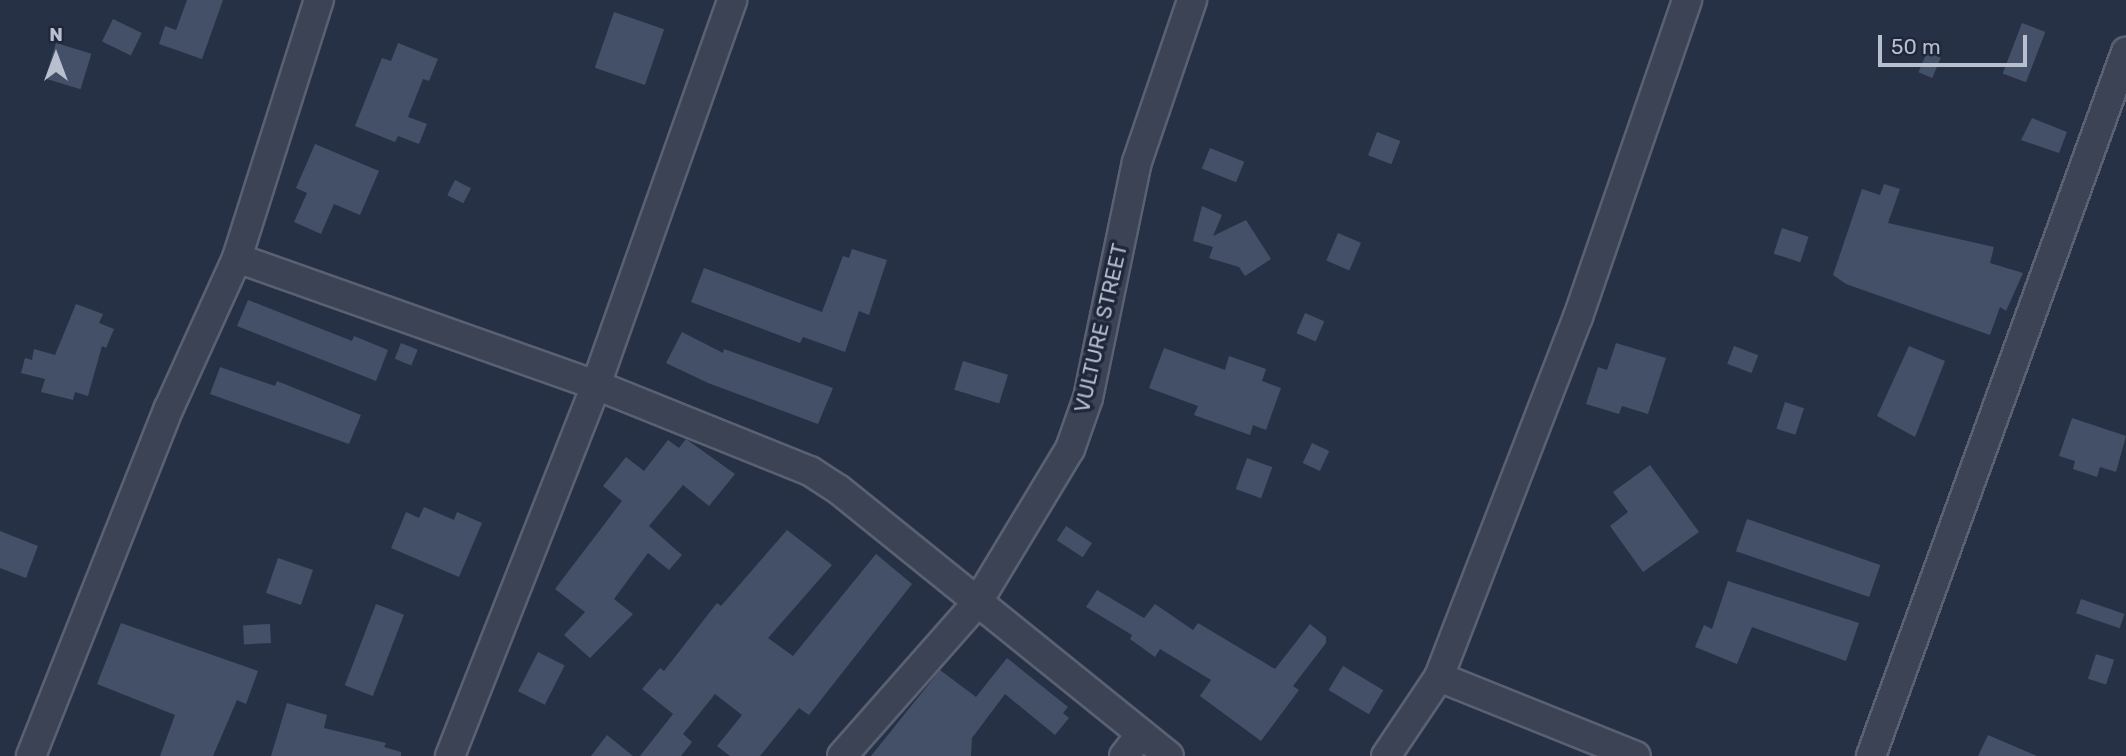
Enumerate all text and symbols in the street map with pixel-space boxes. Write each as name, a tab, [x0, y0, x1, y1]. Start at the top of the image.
north arrow	[21, 21, 91, 91]
scale bar	[1881, 21, 2030, 65]
text: N	[49, 23, 63, 46]
text: 50 m	[1891, 34, 1941, 59]
street label: VULTURE STREET	[1069, 241, 1133, 415]

